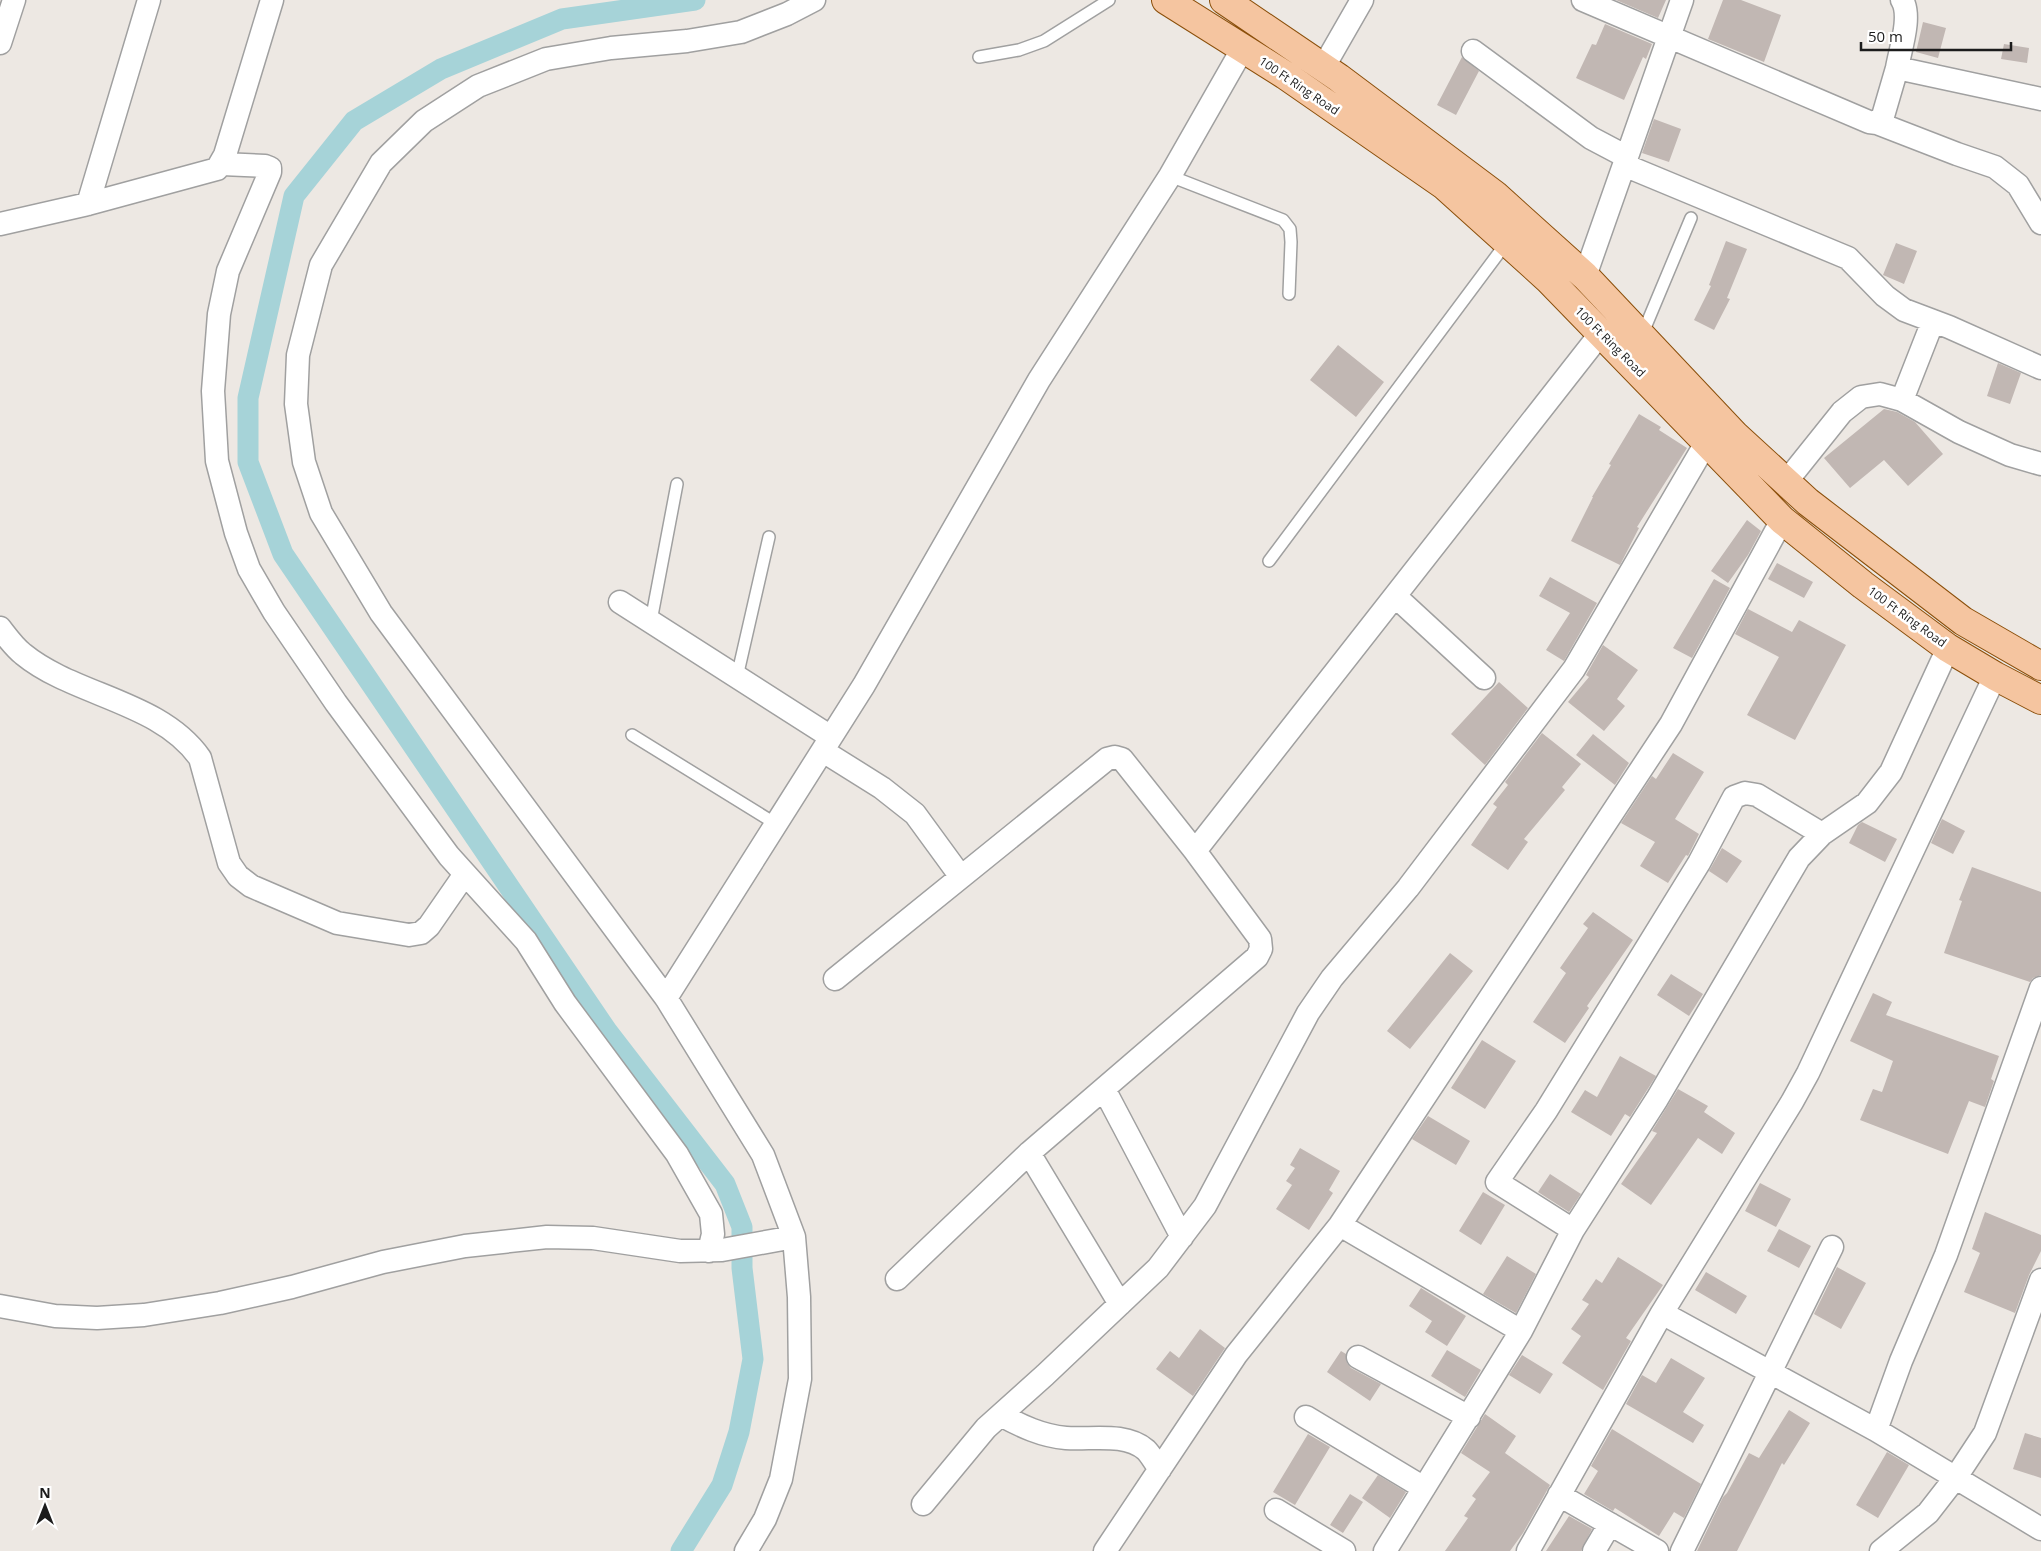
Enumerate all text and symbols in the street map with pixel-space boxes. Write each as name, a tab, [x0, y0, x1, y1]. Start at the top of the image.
scale bar	[1861, 20, 2011, 52]
text: 50 m	[1868, 26, 1903, 46]
street label: 100 Ft Ring Road	[1256, 52, 1343, 119]
street label: 100 Ft Ring Road	[1571, 303, 1649, 381]
street label: 100 Ft Ring Road	[1865, 582, 1950, 651]
north arrow	[20, 1481, 70, 1531]
text: N	[39, 1483, 51, 1502]

